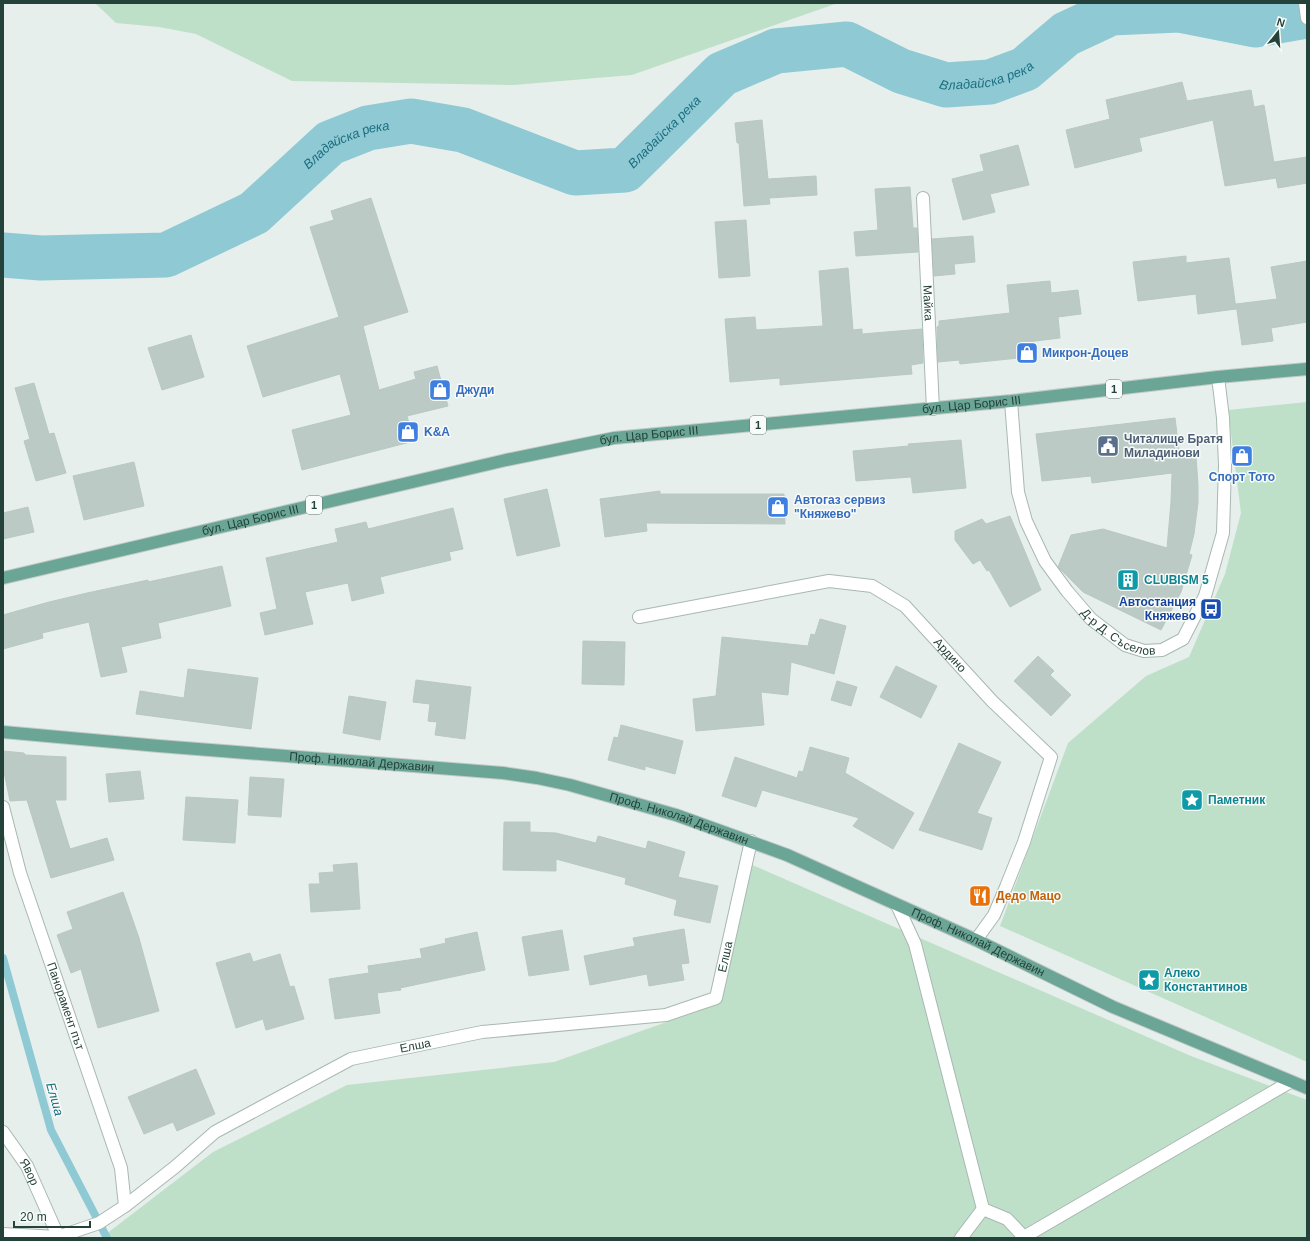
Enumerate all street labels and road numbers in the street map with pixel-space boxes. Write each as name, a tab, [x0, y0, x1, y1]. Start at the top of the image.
street label: Майка	[920, 285, 936, 321]
road number: 1	[1106, 380, 1122, 398]
street label: бул. Цар Борис III	[922, 393, 1022, 416]
road number: 1	[750, 416, 766, 434]
street label: бул. Цар Борис III	[598, 423, 699, 448]
road number: 1	[306, 496, 322, 514]
street label: бул. Цар Борис III	[200, 502, 300, 538]
street label: Д-р Д. Съселов	[1078, 606, 1156, 658]
street label: Ардино	[931, 635, 969, 675]
street label: Проф. Николай Державин	[289, 749, 435, 775]
street label: Проф. Николай Державин	[608, 790, 751, 848]
street label: Проф. Николай Державин	[909, 905, 1047, 979]
street label: Елша	[715, 940, 736, 974]
street label: Панорамент път	[44, 960, 87, 1052]
street label: Елша	[398, 1036, 432, 1056]
street label: Явор	[17, 1156, 42, 1188]

